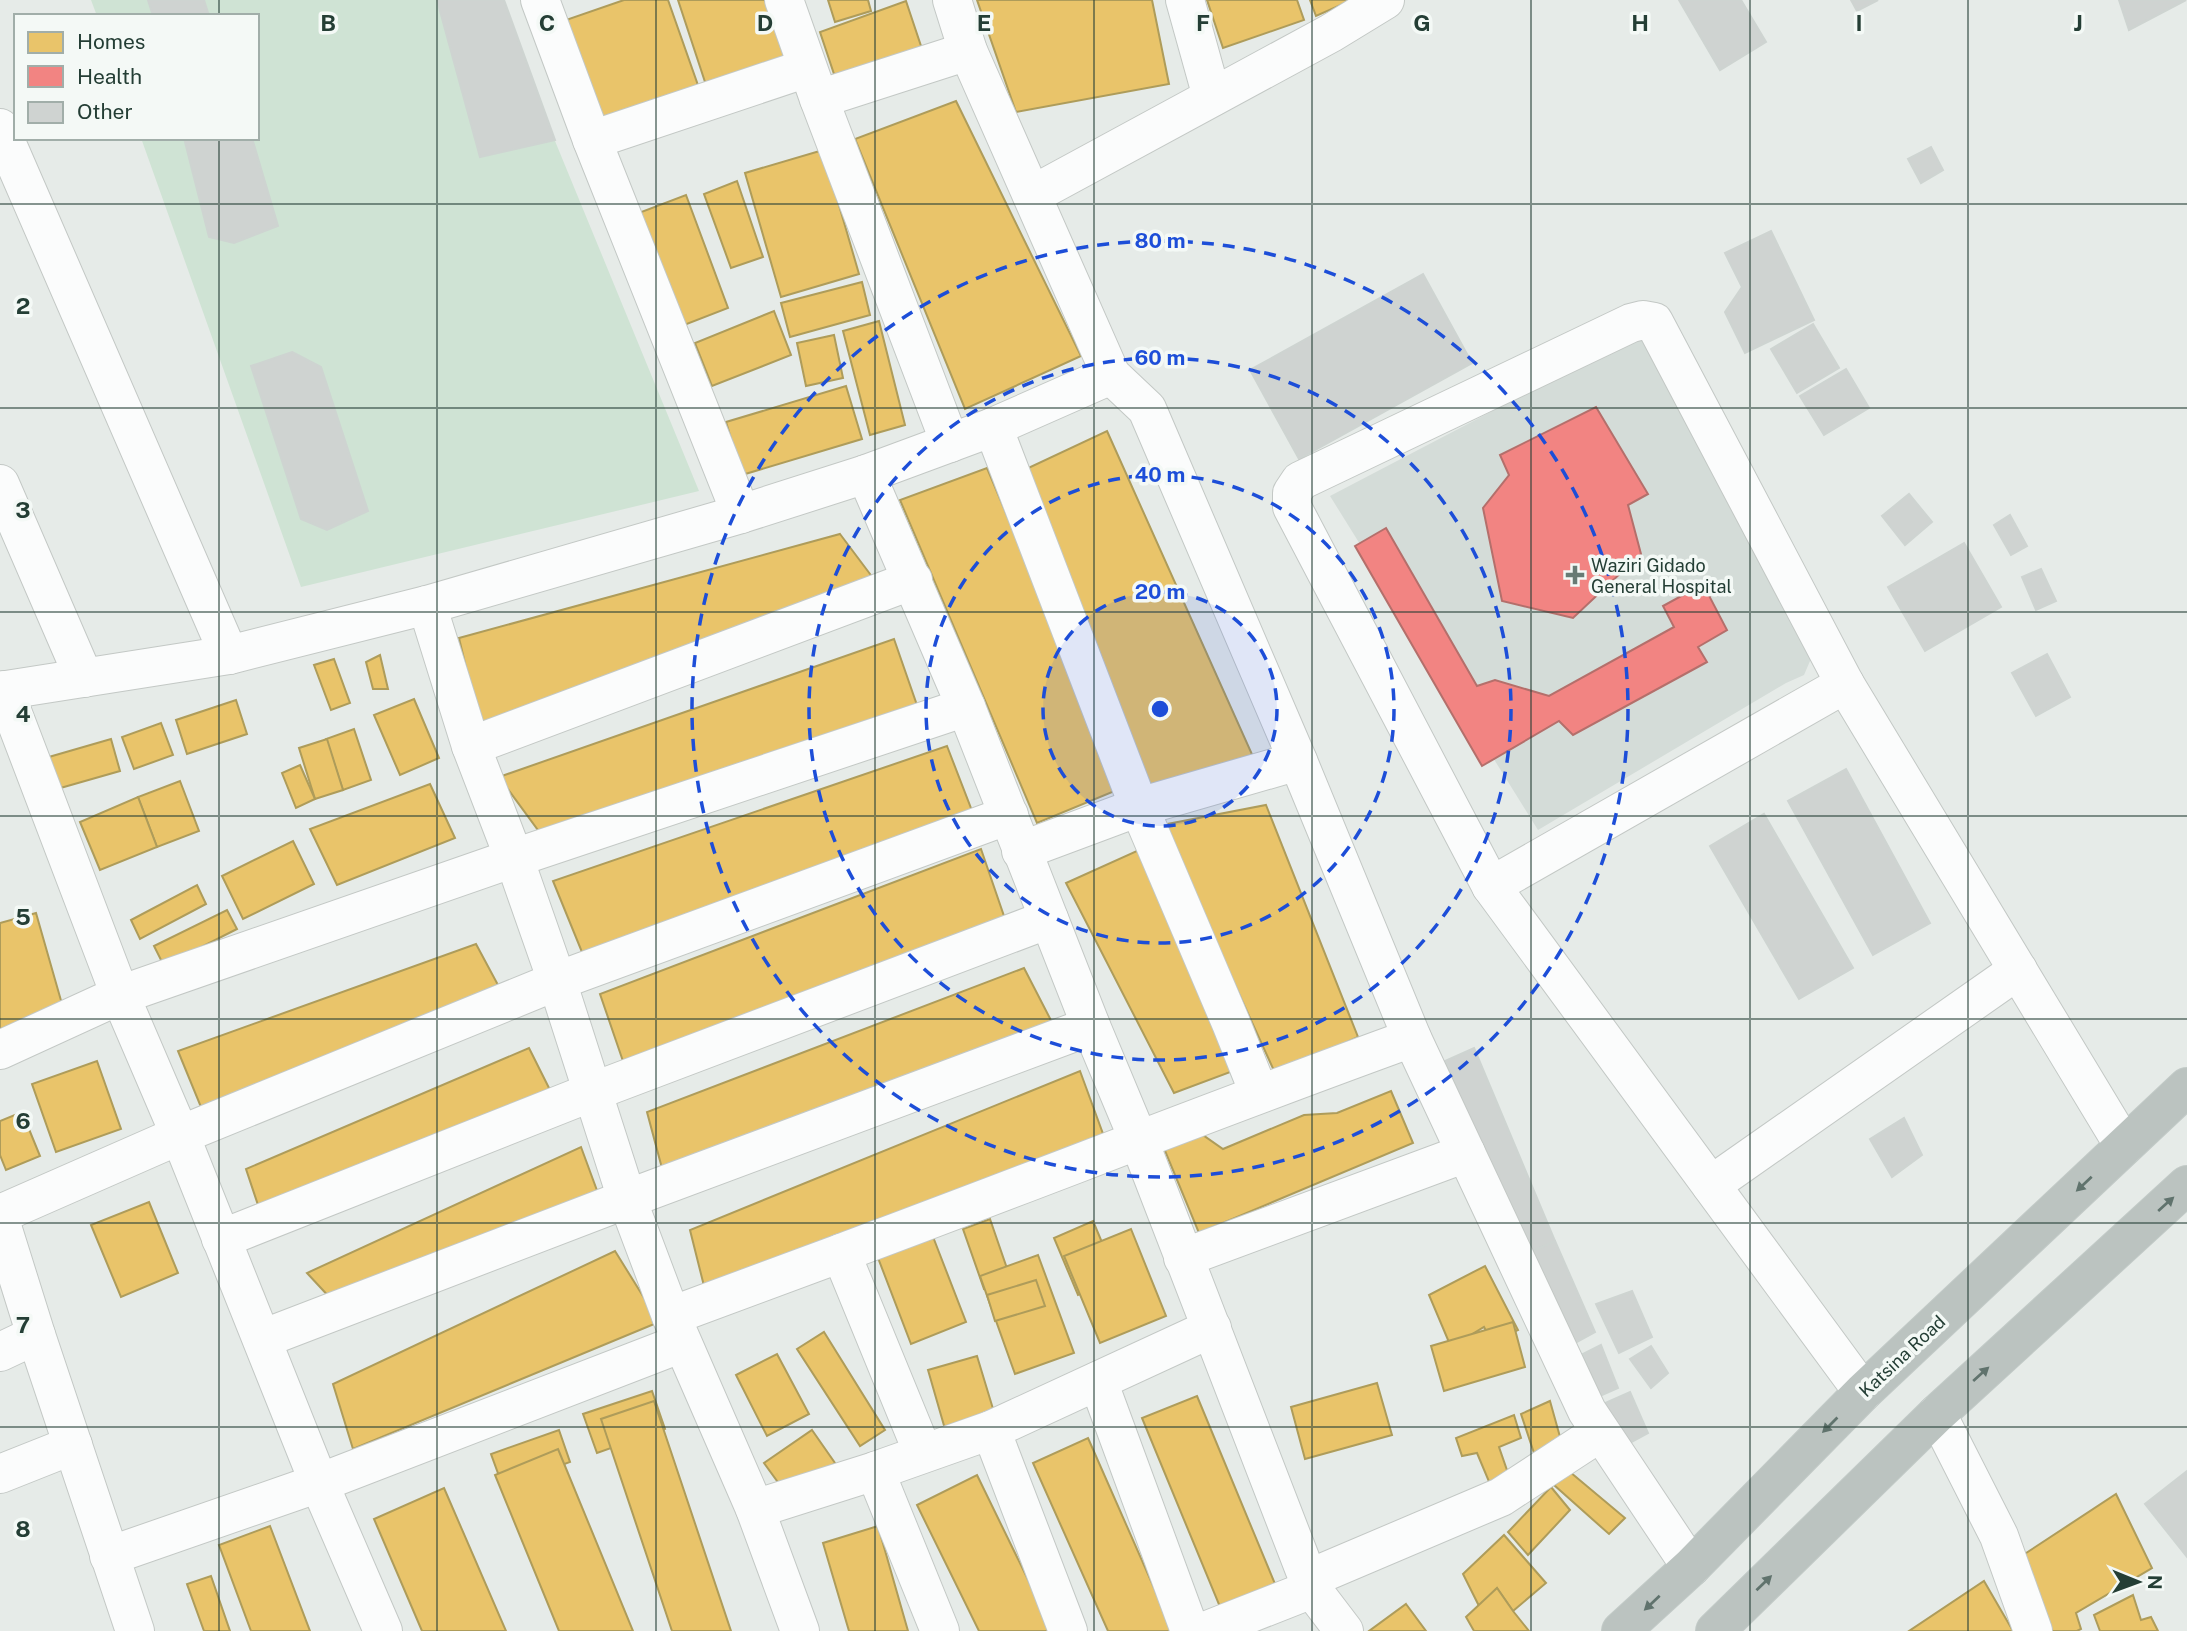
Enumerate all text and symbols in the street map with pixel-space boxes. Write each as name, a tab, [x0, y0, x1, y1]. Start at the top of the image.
text: B	[320, 9, 336, 36]
text: C	[539, 9, 555, 36]
text: D	[757, 9, 773, 36]
text: E	[977, 9, 991, 36]
text: F	[1196, 9, 1210, 36]
text: G	[1413, 9, 1431, 36]
text: H	[1631, 9, 1649, 36]
text: I	[1855, 9, 1863, 36]
text: J	[2073, 9, 2083, 36]
legend	[14, 14, 259, 140]
text: Homes	[77, 29, 145, 54]
text: Health	[77, 64, 142, 89]
text: Other	[77, 99, 133, 124]
text: 80 m	[1134, 228, 1186, 253]
text: 2	[16, 292, 30, 319]
text: 60 m	[1135, 345, 1185, 370]
text: 40 m	[1135, 462, 1185, 487]
text: 3	[15, 496, 31, 523]
place label: Waziri Gidado General Hospital	[1591, 555, 1732, 597]
marker: Waziri Gidado General Hospital	[1565, 565, 1585, 585]
text: 20 m	[1135, 579, 1185, 604]
centre of rings	[1148, 697, 1172, 721]
text: 4	[15, 700, 31, 727]
text: 5	[15, 903, 31, 930]
text: 6	[15, 1107, 31, 1134]
one-way arrow	[2076, 1176, 2093, 1192]
one-way arrow	[2158, 1197, 2175, 1212]
text: 7	[16, 1311, 30, 1338]
street label: Katsina Road	[1855, 1311, 1949, 1401]
one-way arrow	[1972, 1367, 1989, 1382]
one-way arrow	[1822, 1417, 1839, 1434]
text: 8	[15, 1515, 31, 1542]
north arrow	[2103, 1547, 2173, 1617]
text: N	[2144, 1575, 2166, 1590]
one-way arrow	[1755, 1576, 1772, 1592]
one-way arrow	[1643, 1595, 1661, 1611]

